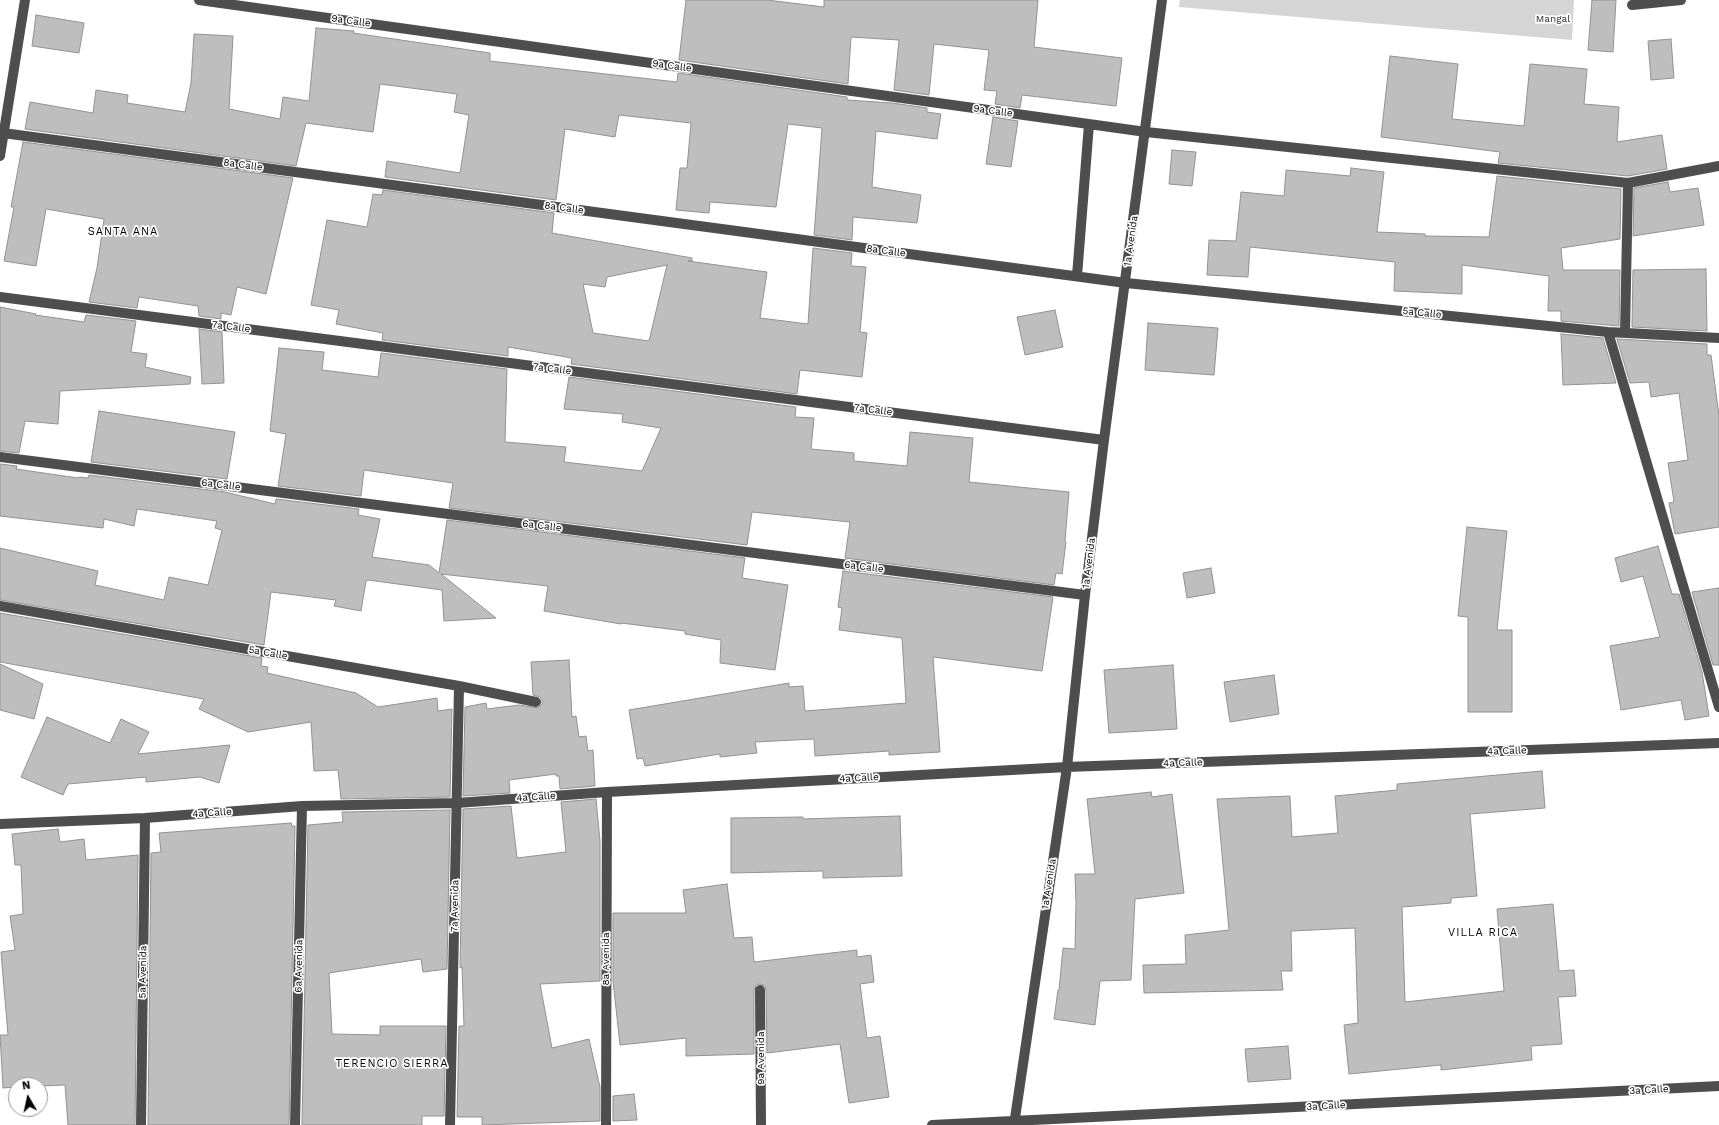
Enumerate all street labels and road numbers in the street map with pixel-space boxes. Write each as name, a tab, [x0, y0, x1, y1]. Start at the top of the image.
street label: 9a Calle	[331, 12, 371, 30]
street label: 9a Calle	[652, 57, 692, 75]
street label: 9a Calle	[973, 102, 1013, 120]
street label: 8a Calle	[223, 156, 263, 174]
street label: 8a Calle	[544, 199, 584, 217]
street label: 1a Avenida	[1122, 215, 1140, 267]
street label: 8a Calle	[866, 242, 906, 260]
street label: 5a Calle	[1402, 305, 1442, 321]
street label: 7a Calle	[211, 319, 251, 335]
street label: 7a Calle	[532, 361, 572, 377]
street label: 7a Calle	[853, 402, 893, 418]
street label: 6a Calle	[201, 477, 241, 493]
street label: 6a Calle	[522, 518, 562, 534]
street label: 1a Avenida	[1080, 537, 1098, 589]
street label: 6a Calle	[844, 559, 884, 575]
street label: 5a Calle	[248, 644, 288, 662]
street label: 4a Calle	[1487, 744, 1527, 758]
street label: 4a Calle	[1163, 756, 1203, 770]
street label: 4a Calle	[839, 771, 879, 785]
street label: 4a Calle	[516, 790, 556, 804]
street label: 4a Calle	[192, 806, 232, 820]
street label: 1a Avenida	[1039, 858, 1059, 910]
street label: 7a Avenida	[449, 880, 461, 932]
street label: 8a Avenida	[600, 932, 612, 986]
street label: 6a Avenida	[293, 939, 305, 993]
street label: 5a Avenida	[137, 945, 149, 999]
street label: 9a Avenida	[755, 1031, 767, 1085]
street label: 3a Calle	[1629, 1083, 1669, 1097]
street label: 3a Calle	[1306, 1099, 1346, 1113]

